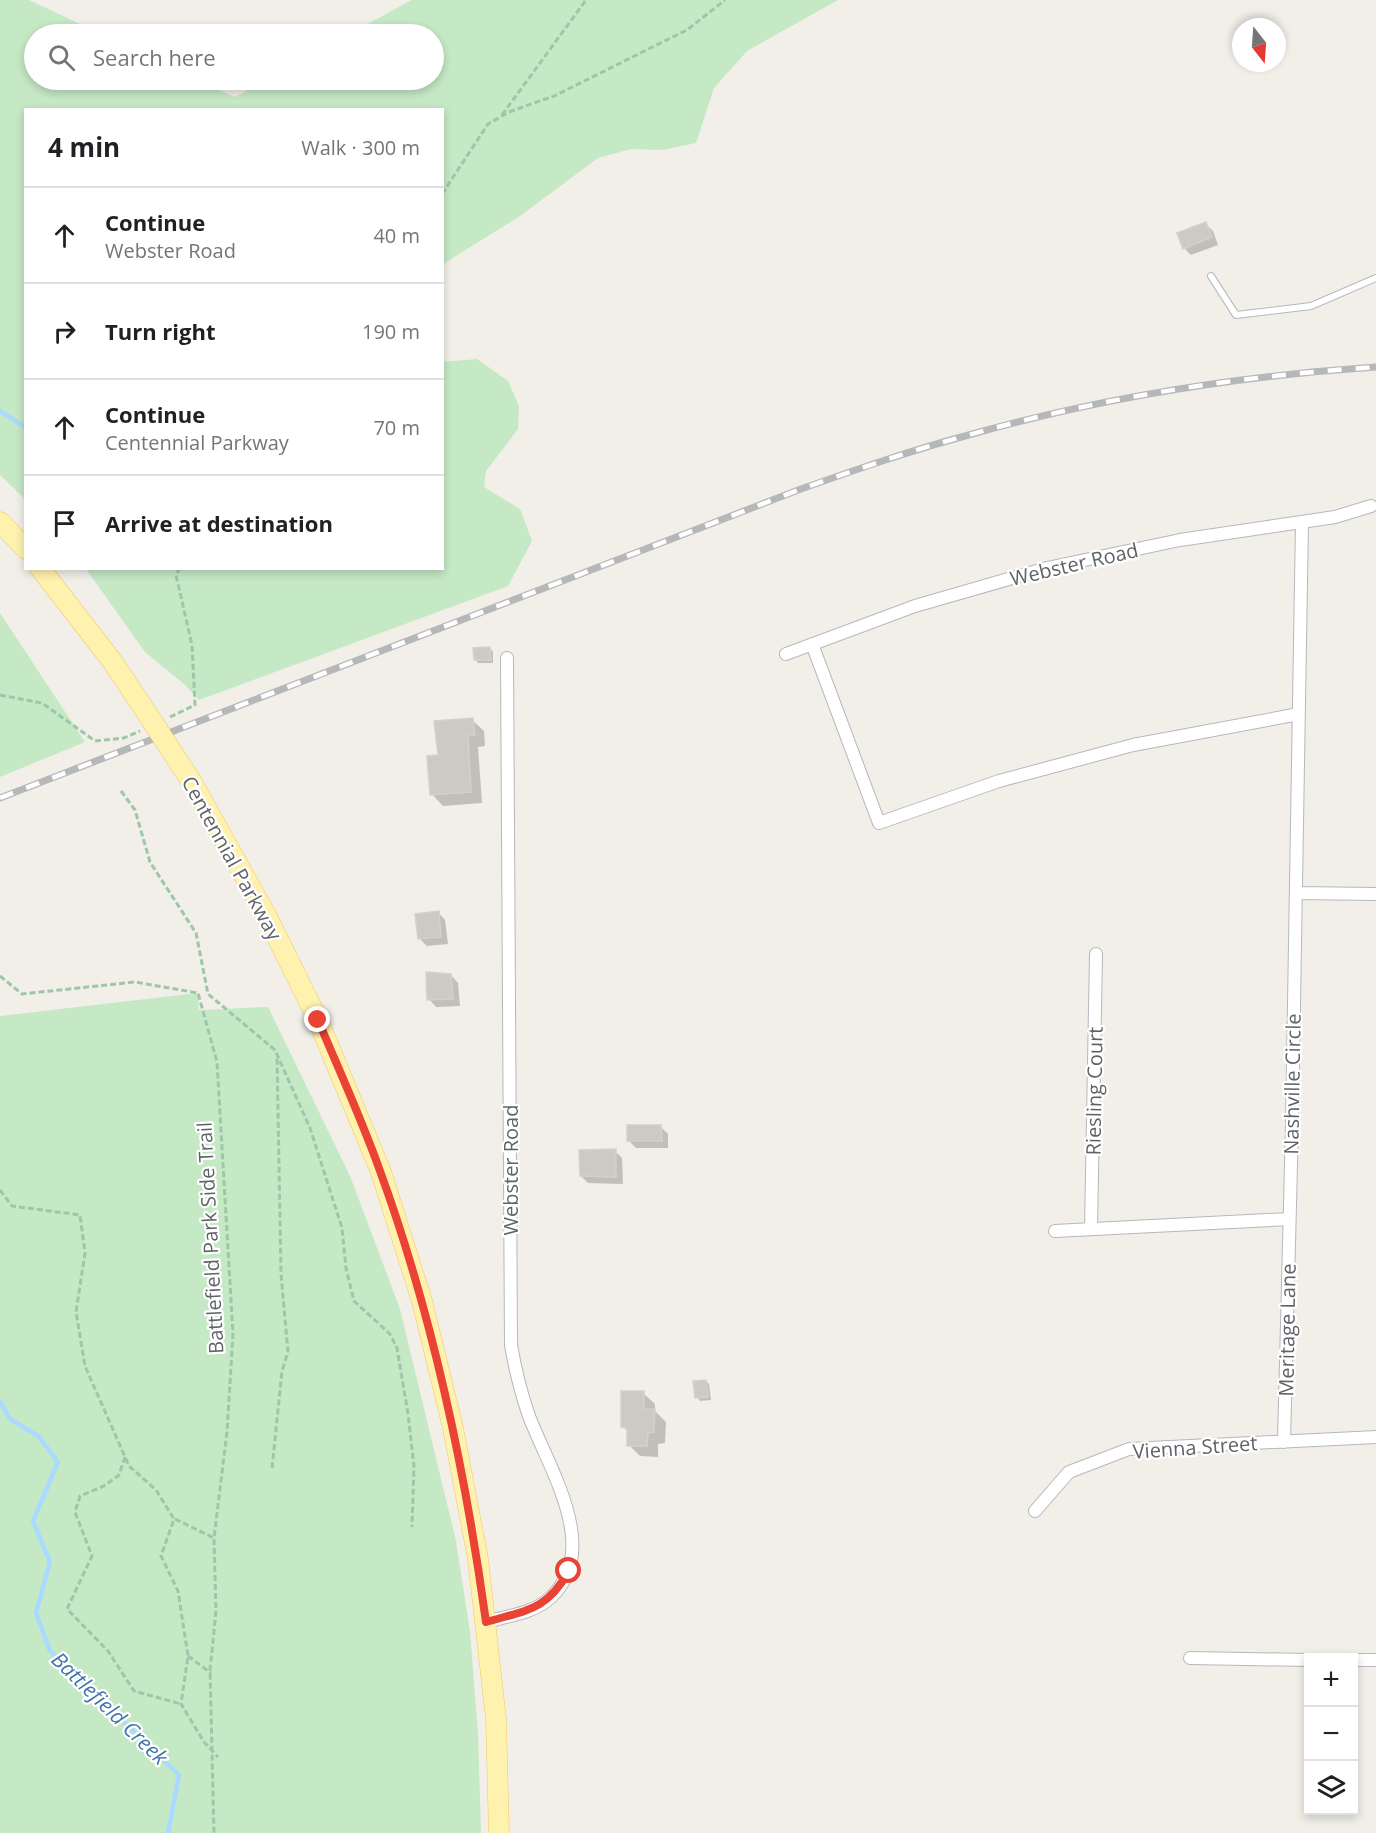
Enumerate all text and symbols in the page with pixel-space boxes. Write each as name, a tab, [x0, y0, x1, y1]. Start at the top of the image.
north arrow	[1232, 18, 1286, 72]
search box	[24, 24, 444, 90]
icon: search	[45, 41, 78, 74]
text: Search here	[93, 42, 216, 72]
text: 4 min	[48, 129, 120, 165]
text: Walk · 300 m	[301, 134, 420, 161]
text: Continue	[105, 207, 205, 237]
icon: ahead	[48, 219, 81, 252]
text: 40 m	[373, 222, 420, 249]
text: Webster Road	[105, 237, 236, 264]
icon: right	[48, 315, 81, 348]
text: Turn right	[105, 316, 216, 346]
text: 190 m	[362, 318, 420, 345]
text: Continue	[105, 399, 205, 429]
icon: ahead	[48, 411, 81, 444]
text: 70 m	[373, 414, 420, 441]
text: Centennial Parkway	[105, 429, 289, 456]
icon: arrive	[48, 507, 81, 540]
text: Arrive at destination	[105, 508, 333, 538]
street label: Webster Road	[1007, 536, 1141, 592]
street label: Centennial Parkway	[176, 771, 289, 946]
route end	[304, 1006, 330, 1032]
street label: Nashville Circle	[1277, 1013, 1307, 1155]
street label: Riesling Court	[1079, 1026, 1109, 1156]
street label: Webster Road	[497, 1105, 524, 1235]
street label: Battlefield Park Side Trail	[190, 1121, 230, 1355]
street label: Meritage Lane	[1272, 1263, 1302, 1397]
street label: Vienna Street	[1132, 1429, 1258, 1465]
route start	[555, 1557, 581, 1583]
water label: Battlefield Creek	[46, 1645, 175, 1771]
map controls	[1304, 1653, 1358, 1815]
button: +	[1304, 1653, 1358, 1707]
button: −	[1304, 1707, 1358, 1761]
button: layers	[1304, 1761, 1358, 1815]

